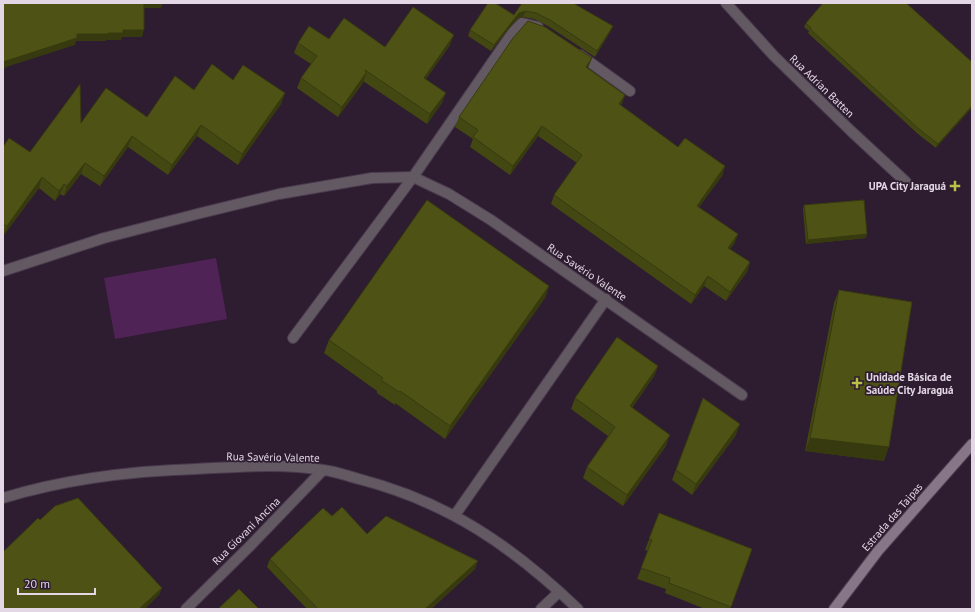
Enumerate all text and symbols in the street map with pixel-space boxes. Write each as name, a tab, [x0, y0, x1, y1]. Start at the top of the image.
street label: Rua Adrian Batten	[787, 52, 857, 120]
place label: UPA City Jaraguá	[869, 179, 946, 193]
marker: UPA City Jaraguá	[949, 180, 961, 192]
street label: Rua Savério Valente	[544, 240, 630, 304]
place label: Unidade Básica de Saúde City Jaraguá	[866, 370, 953, 397]
marker: Unidade Básica de Saúde City Jaraguá	[851, 377, 863, 389]
street label: Rua Savério Valente	[226, 449, 320, 465]
street label: Estrada das Taipas	[859, 480, 926, 554]
street label: Rua Giovani Ancina	[209, 494, 283, 568]
scale bar	[18, 570, 95, 596]
text: 20 m	[24, 576, 50, 591]

